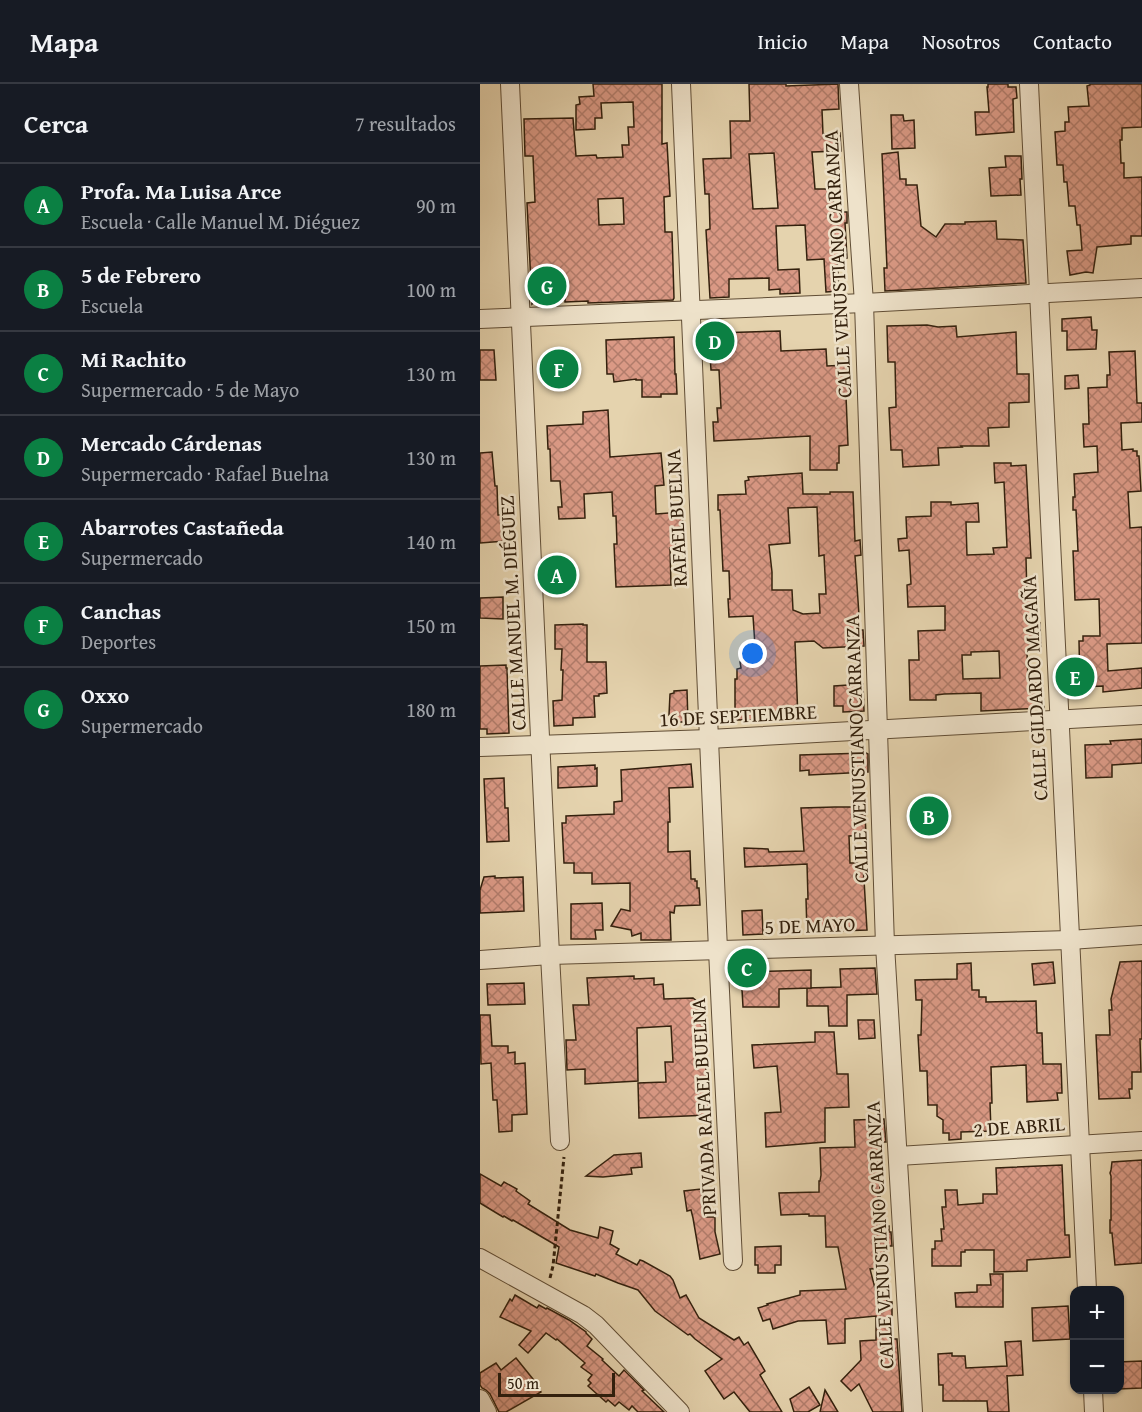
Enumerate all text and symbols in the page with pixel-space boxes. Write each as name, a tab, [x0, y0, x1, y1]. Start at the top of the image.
text: Mapa	[30, 21, 99, 62]
text: Inicio	[758, 26, 808, 57]
text: Mapa	[841, 26, 889, 57]
text: Nosotros	[922, 26, 1000, 57]
text: Contacto	[1033, 26, 1112, 57]
text: Cerca	[24, 104, 88, 143]
text: 7 resultados	[355, 109, 456, 138]
street label: CALLE VENUSTIANO CARRANZA	[816, 129, 858, 399]
text: Profa. Ma Luisa Arce	[81, 175, 282, 207]
text: A	[37, 191, 50, 220]
text: 90 m	[416, 191, 456, 220]
text: Escuela · Calle Manuel M. Diéguez	[81, 207, 360, 236]
text: 5 de Febrero	[81, 259, 201, 291]
pin: G	[528, 264, 566, 308]
text: B	[37, 275, 50, 304]
text: 100 m	[406, 275, 456, 304]
text: Escuela	[81, 291, 143, 320]
pin: D	[696, 318, 734, 364]
text: Mi Rachito	[81, 343, 186, 375]
pin: F	[540, 346, 578, 392]
text: C	[38, 359, 49, 388]
text: 130 m	[406, 359, 456, 388]
text: Supermercado · 5 de Mayo	[81, 375, 299, 404]
text: Mercado Cárdenas	[81, 427, 262, 459]
text: D	[37, 443, 50, 472]
text: 130 m	[406, 443, 456, 472]
street label: RAFAEL BUELNA	[658, 448, 694, 588]
text: Supermercado · Rafael Buelna	[81, 459, 329, 488]
street label: CALLE MANUEL M. DIÉGUEZ	[491, 495, 533, 731]
text: Abarrotes Castañeda	[81, 511, 284, 543]
text: E	[38, 527, 49, 556]
text: 140 m	[406, 527, 456, 556]
text: Supermercado	[81, 543, 203, 572]
pin: A	[538, 552, 577, 598]
street label: CALLE GILDARDO MAGAÑA	[1014, 575, 1054, 801]
text: Canchas	[81, 595, 161, 627]
text: F	[38, 611, 49, 640]
text: 150 m	[406, 611, 456, 640]
street label: CALLE VENUSTIANO CARRANZA	[837, 614, 875, 884]
text: Deportes	[81, 627, 156, 656]
your location	[738, 639, 767, 668]
pin: E	[1056, 654, 1094, 700]
text: Oxxo	[81, 679, 129, 711]
text: G	[37, 695, 50, 724]
text: 180 m	[406, 695, 456, 724]
street label: 16 DE SEPTIEMBRE	[658, 696, 818, 734]
text: Supermercado	[81, 711, 203, 740]
pin: B	[910, 794, 948, 838]
street label: 5 DE MAYO	[764, 909, 856, 941]
pin: C	[728, 946, 766, 990]
street label: PRIVADA RAFAEL BUELNA	[683, 998, 723, 1216]
street label: CALLE VENUSTIANO CARRANZA	[858, 1100, 900, 1370]
street label: 2 DE ABRIL	[972, 1108, 1066, 1144]
map controls	[1070, 1286, 1124, 1394]
button: +	[1070, 1286, 1124, 1340]
button: −	[1070, 1340, 1124, 1394]
scale bar	[498, 1370, 615, 1398]
text: 50 m	[507, 1371, 539, 1395]

